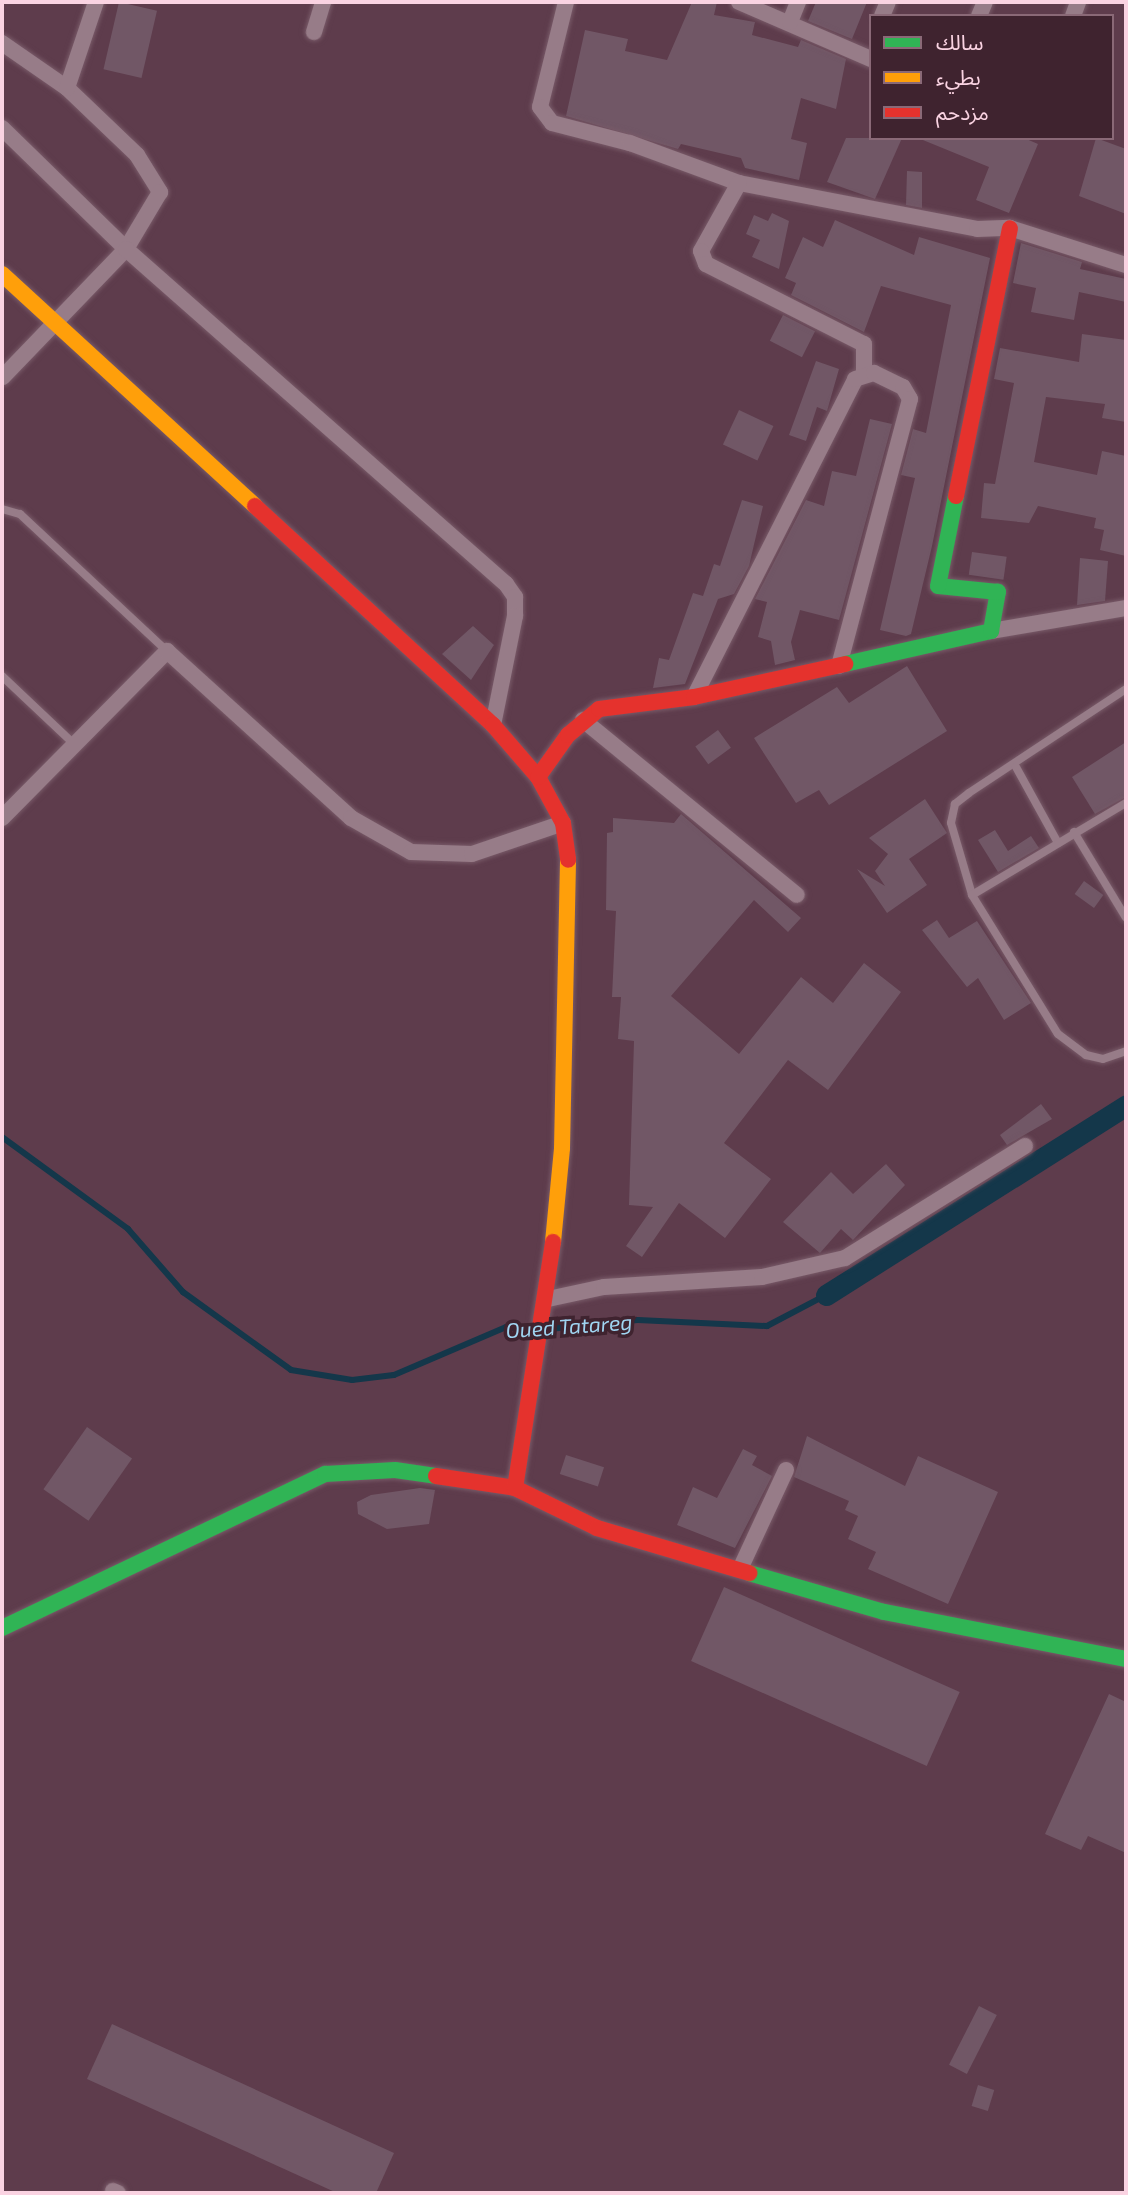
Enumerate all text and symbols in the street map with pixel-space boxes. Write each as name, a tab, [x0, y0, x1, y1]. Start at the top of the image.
legend	[869, 14, 1114, 140]
text: سالك	[936, 29, 983, 54]
text: بطيء	[936, 64, 981, 89]
text: مزدحم	[936, 99, 989, 124]
water label: Oued Tatareg	[505, 1309, 633, 1343]

